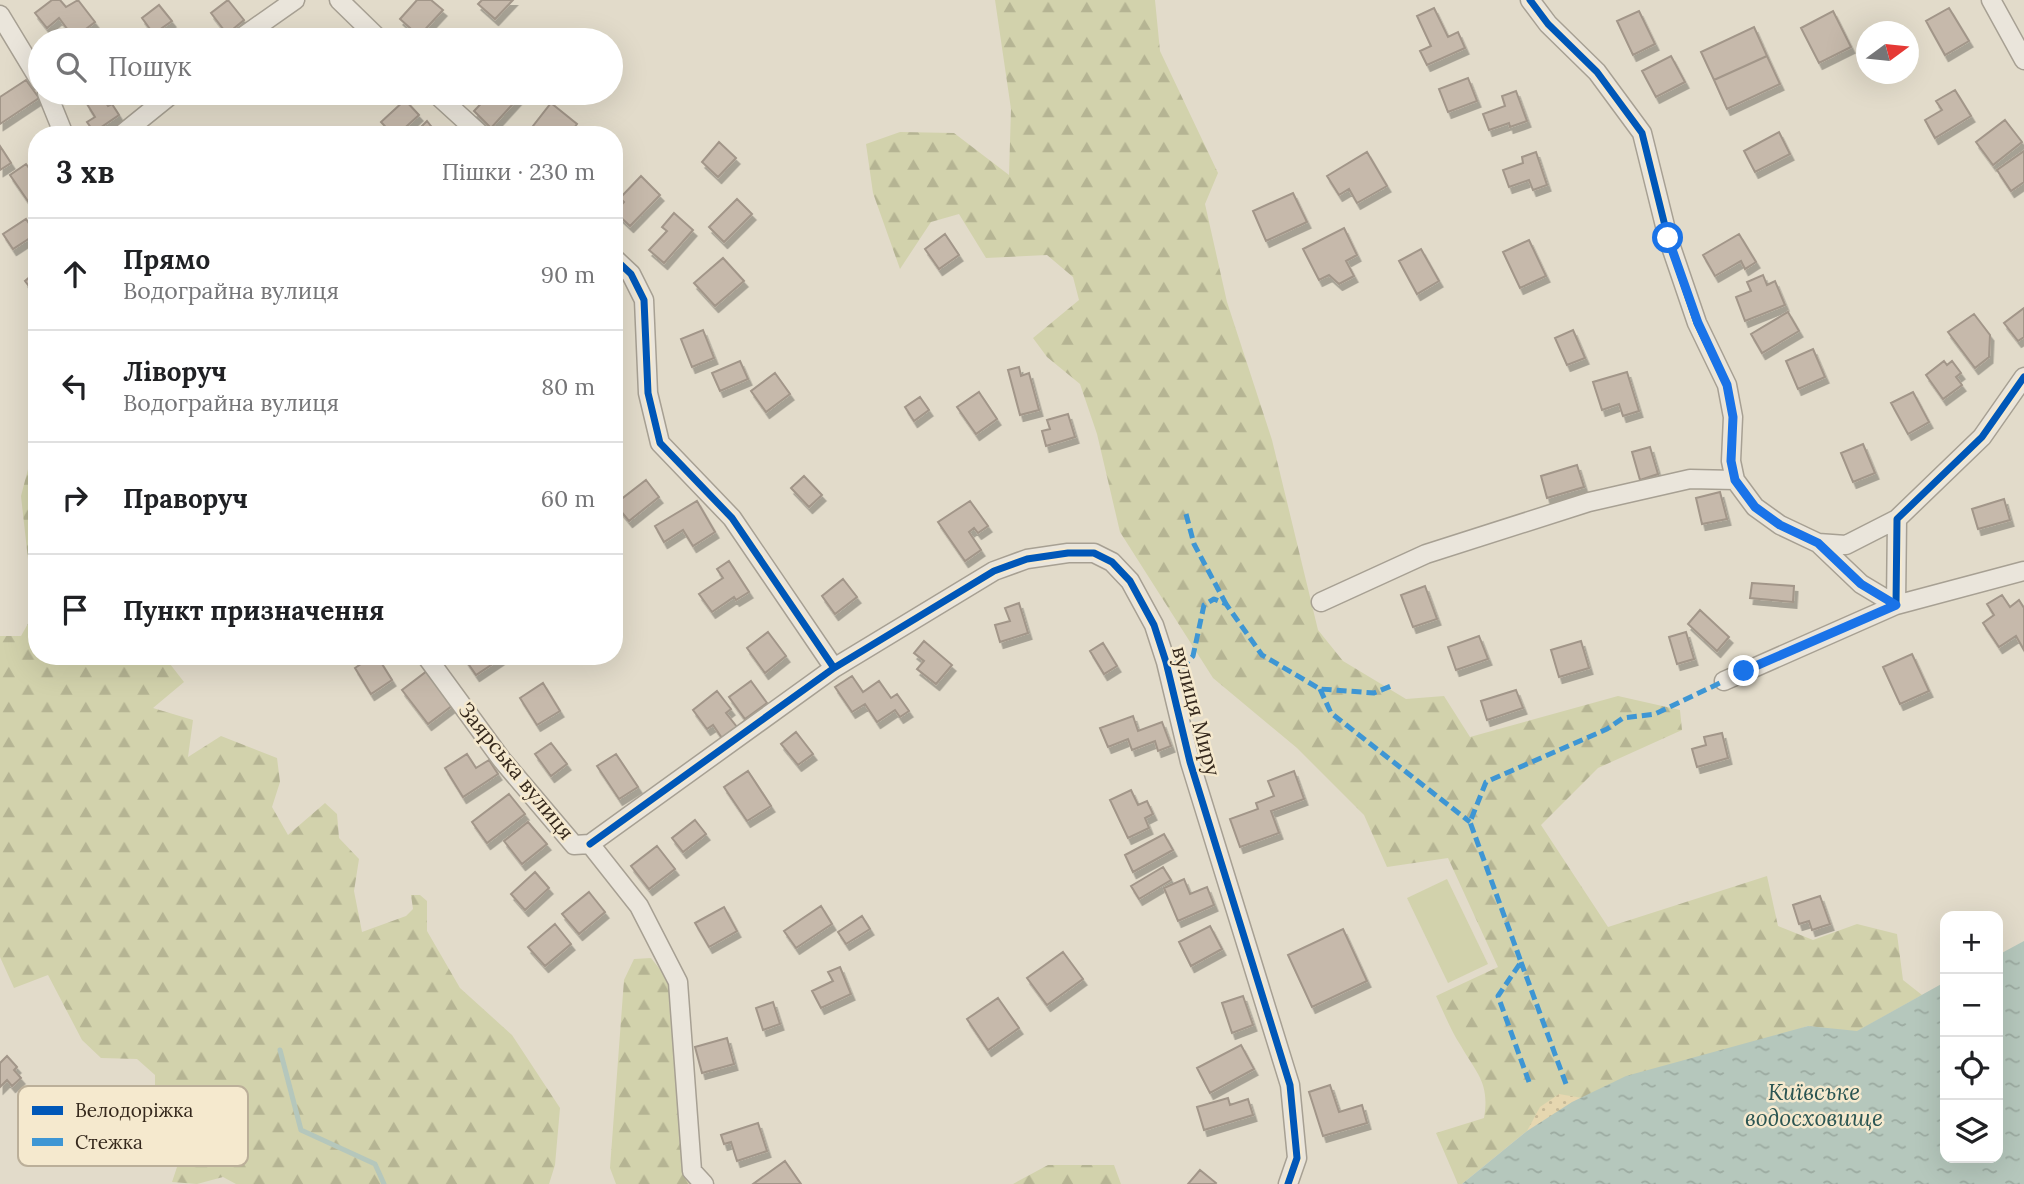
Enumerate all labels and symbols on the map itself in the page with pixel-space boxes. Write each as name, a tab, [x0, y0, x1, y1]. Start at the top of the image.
north arrow	[1856, 21, 1919, 84]
route start	[1652, 222, 1683, 253]
street label: вулиця Миру	[1166, 643, 1227, 779]
route end	[1728, 655, 1759, 686]
street label: Заярська вулиця	[453, 696, 580, 845]
water label: Київське водосховище	[1745, 1077, 1883, 1132]
legend	[18, 1086, 248, 1166]
text: Велодоріжка	[75, 1098, 193, 1122]
text: Стежка	[75, 1130, 143, 1154]

